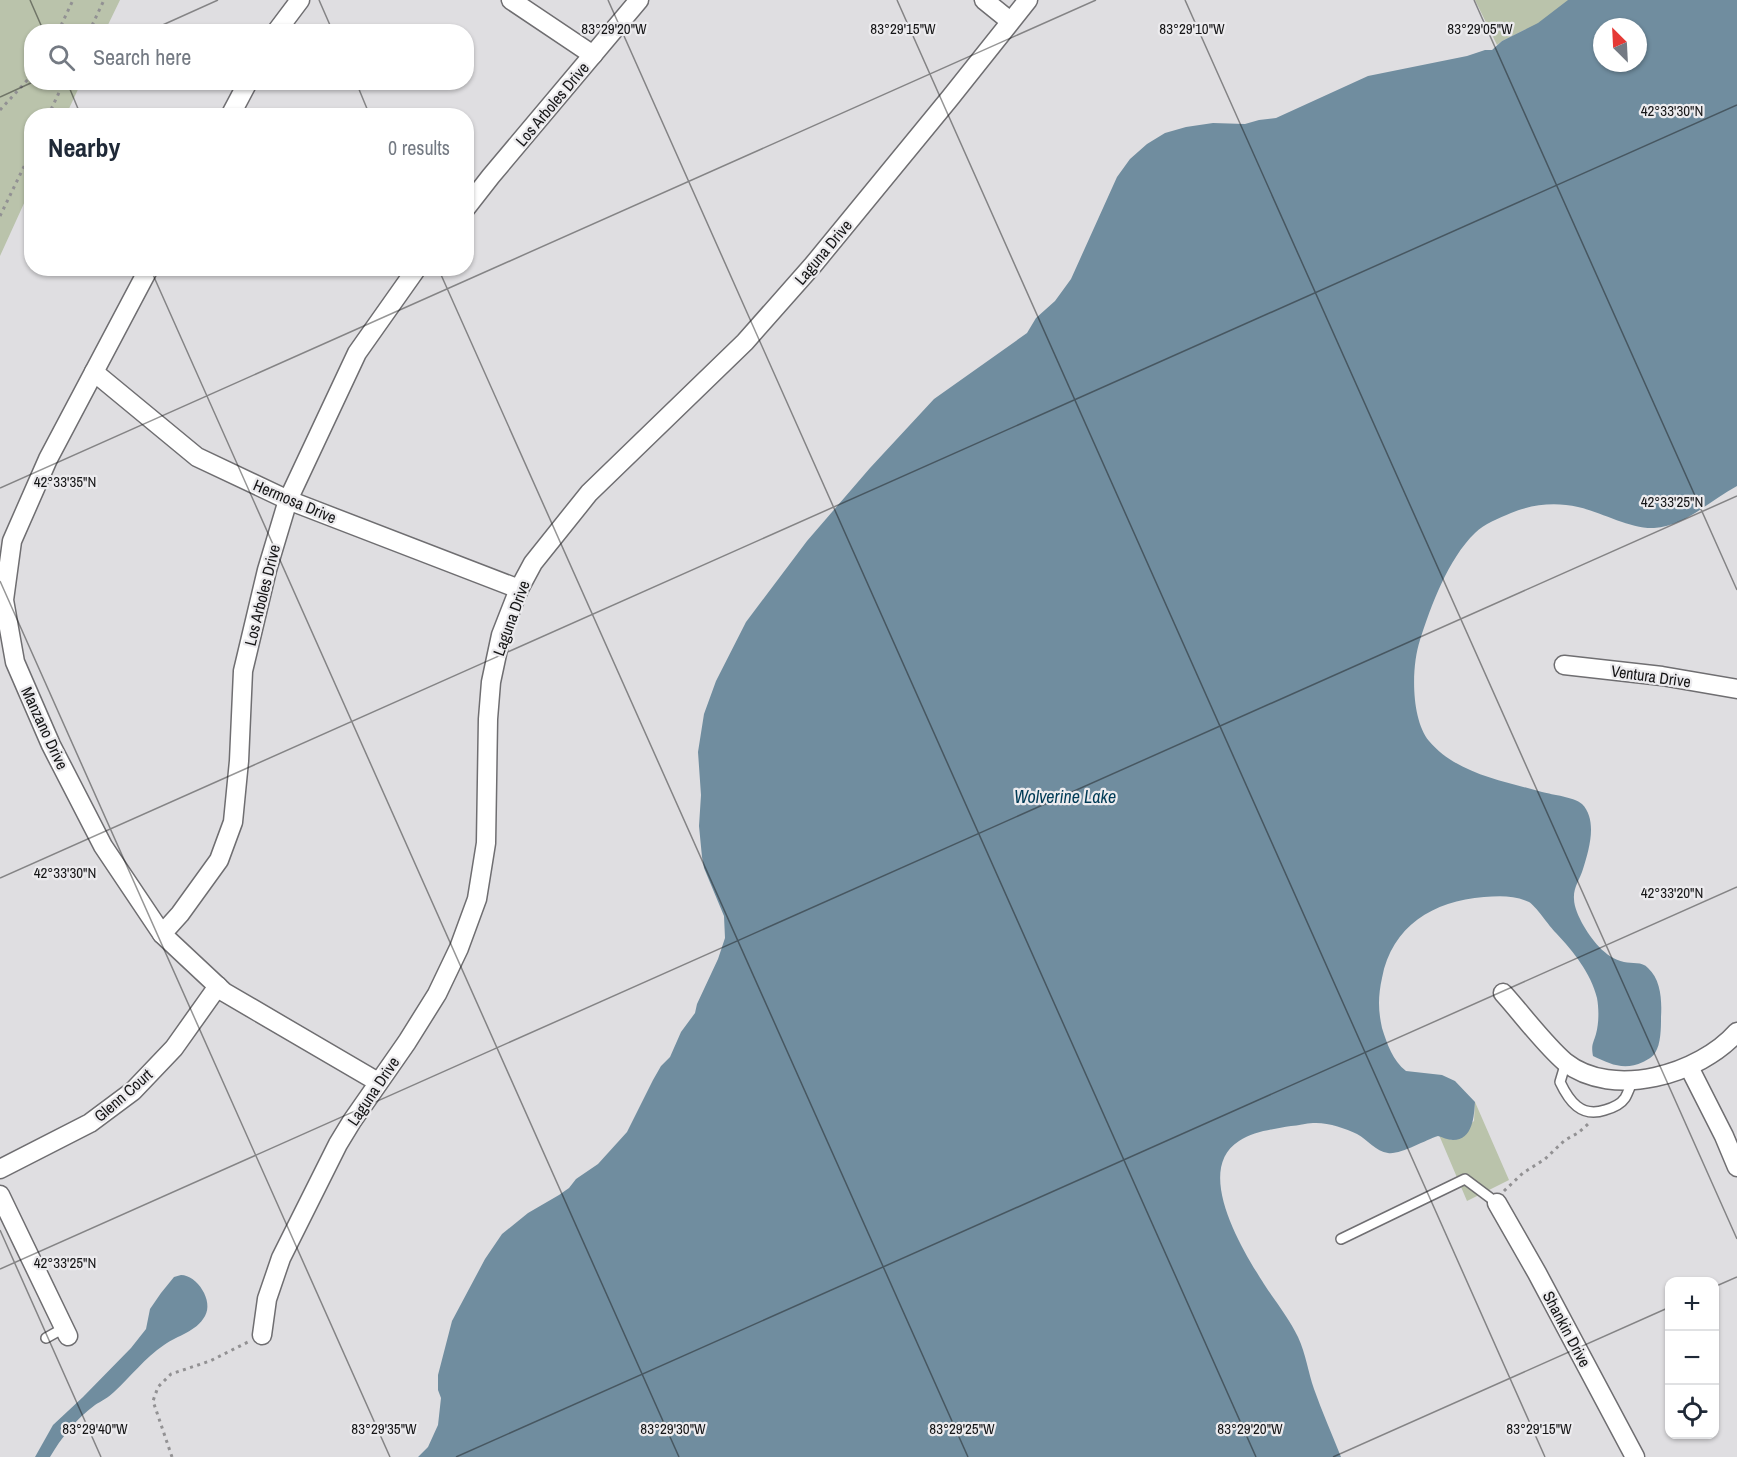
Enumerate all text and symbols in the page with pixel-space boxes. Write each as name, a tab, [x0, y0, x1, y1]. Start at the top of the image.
text: 83°29'20"W	[581, 18, 647, 39]
text: 83°29'15"W	[870, 18, 936, 39]
text: 83°29'10"W	[1159, 18, 1225, 39]
text: 83°29'05"W	[1447, 18, 1513, 39]
north arrow	[1593, 18, 1647, 72]
search box	[24, 24, 474, 90]
icon: search	[45, 41, 78, 74]
text: Search here	[93, 42, 191, 72]
street label: Los Arboles Drive	[510, 57, 594, 151]
text: 42°33'30"N	[1641, 100, 1703, 121]
text: Nearby	[48, 130, 120, 165]
text: 0 results	[388, 134, 450, 161]
street label: Laguna Drive	[789, 215, 857, 289]
text: 42°33'35"N	[34, 471, 96, 492]
street label: Hermosa Drive	[250, 474, 340, 528]
text: 42°33'25"N	[1641, 491, 1703, 512]
street label: Los Arboles Drive	[239, 542, 285, 648]
street label: Laguna Drive	[487, 577, 535, 659]
street label: Ventura Drive	[1610, 660, 1692, 692]
street label: Manzano Drive	[16, 683, 74, 773]
water label: Wolverine Lake	[1014, 784, 1116, 809]
text: 42°33'30"N	[34, 862, 96, 883]
text: 42°33'20"N	[1641, 882, 1703, 903]
street label: Laguna Drive	[342, 1052, 404, 1130]
street label: Glenn Court	[89, 1063, 157, 1127]
text: 42°33'25"N	[34, 1252, 96, 1273]
map controls	[1665, 1277, 1719, 1439]
button: +	[1665, 1277, 1719, 1331]
street label: Shankin Drive	[1538, 1287, 1596, 1371]
button: −	[1665, 1331, 1719, 1385]
button: locate	[1665, 1385, 1719, 1439]
text: 83°29'40"W	[62, 1418, 128, 1439]
text: 83°29'35"W	[351, 1418, 417, 1439]
text: 83°29'30"W	[640, 1418, 706, 1439]
text: 83°29'25"W	[929, 1418, 995, 1439]
text: 83°29'20"W	[1217, 1418, 1283, 1439]
text: 83°29'15"W	[1506, 1418, 1572, 1439]

